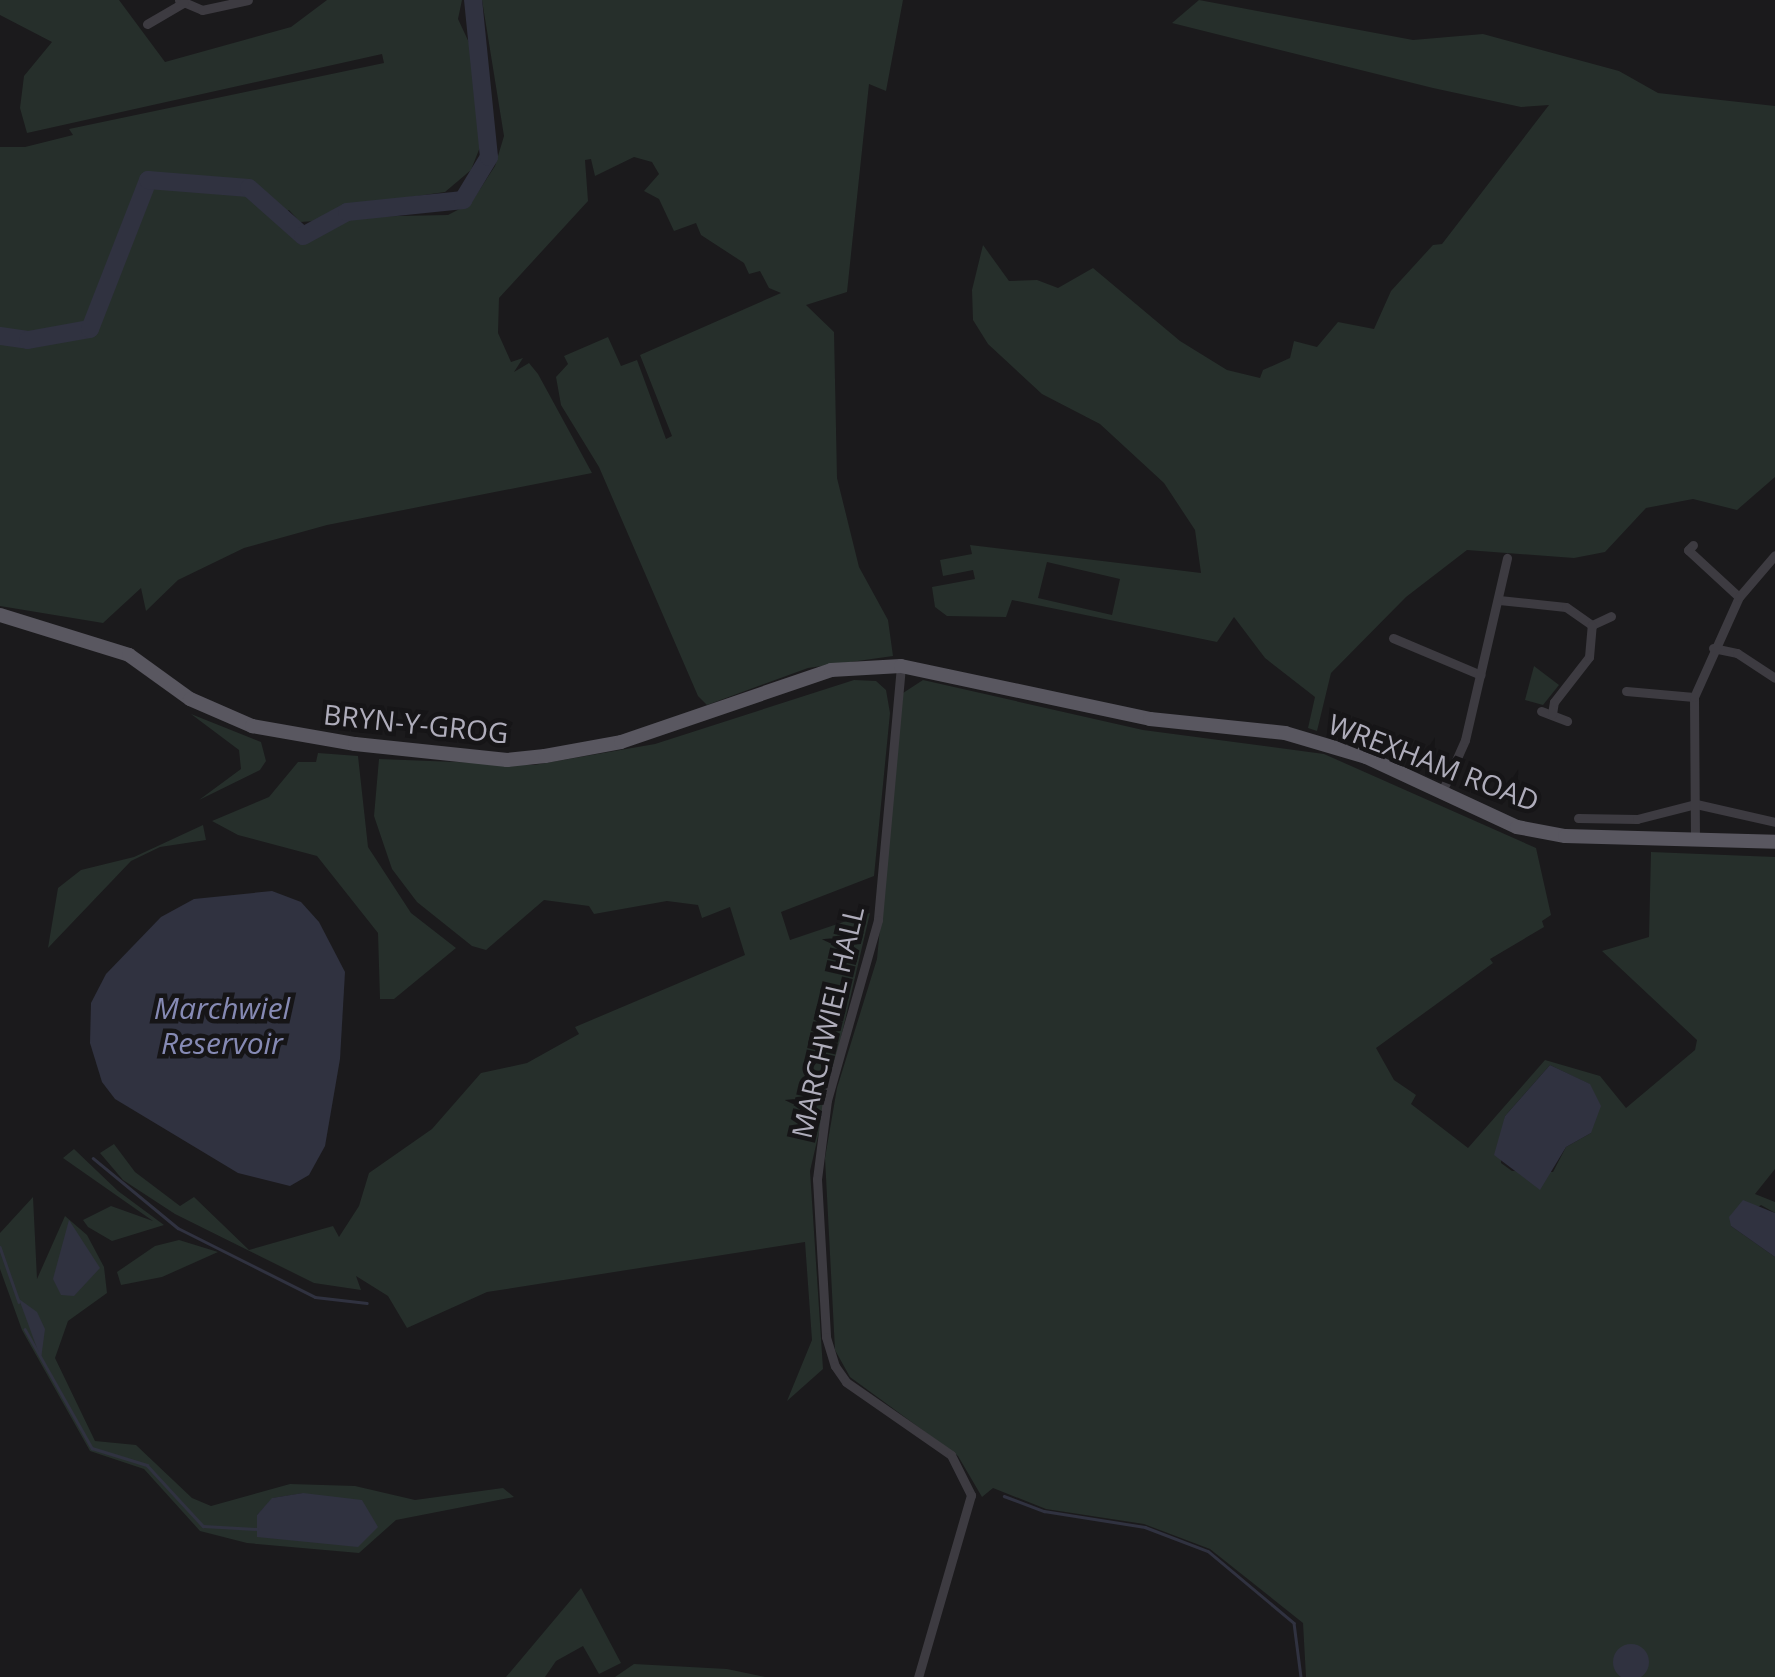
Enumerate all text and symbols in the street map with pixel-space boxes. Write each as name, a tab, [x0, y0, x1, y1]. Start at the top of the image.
street label: BRYN-Y-GROG	[322, 697, 510, 749]
street label: WREXHAM ROAD	[1324, 706, 1544, 818]
street label: MARCHWIEL HALL	[784, 903, 870, 1141]
water label: Marchwiel Reservoir	[154, 990, 290, 1060]

